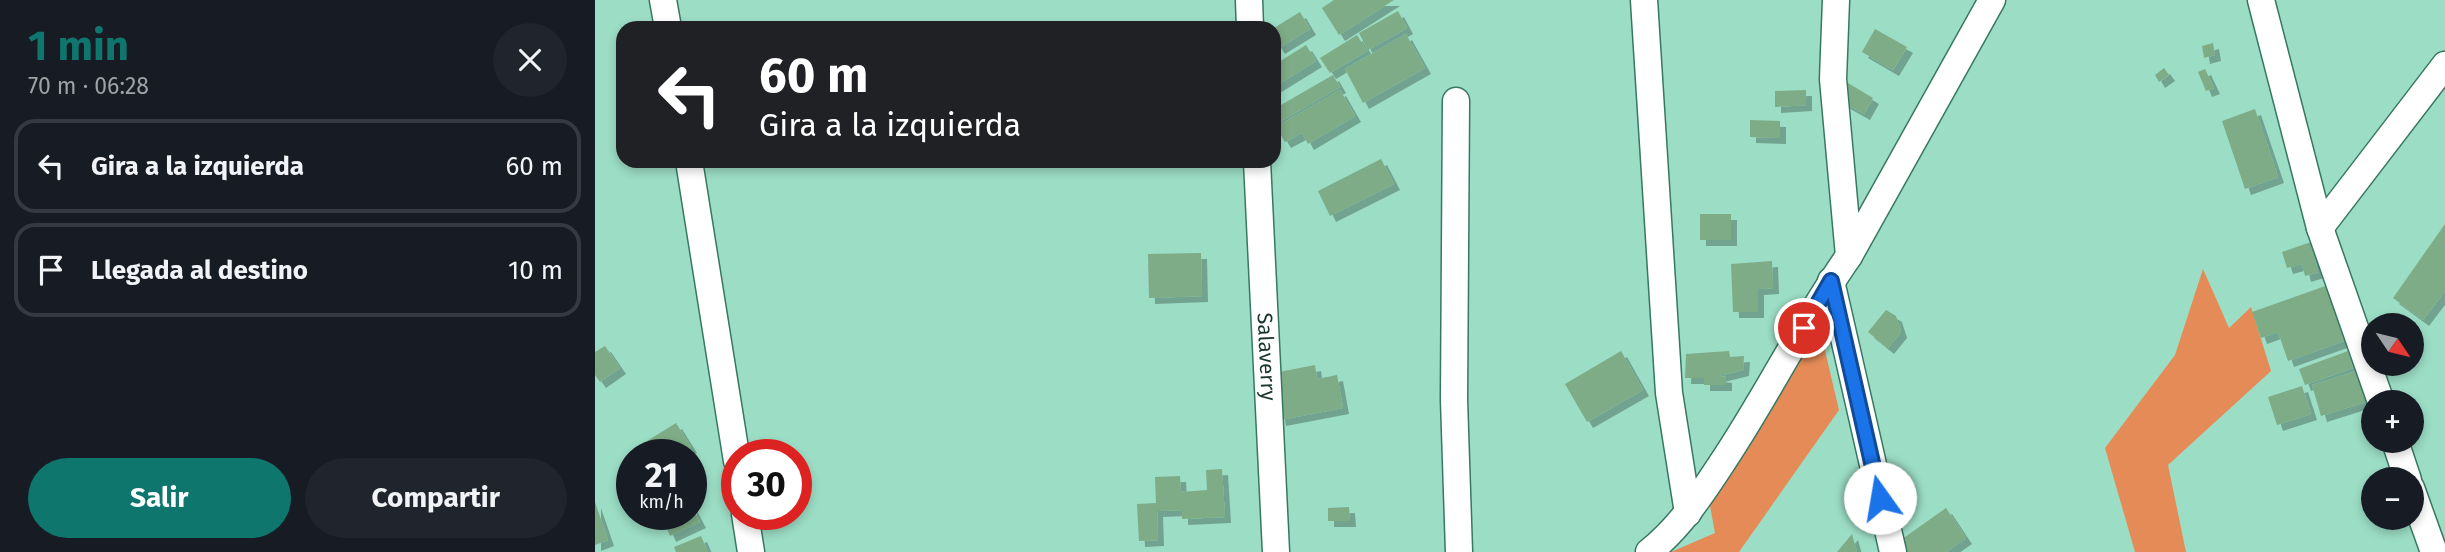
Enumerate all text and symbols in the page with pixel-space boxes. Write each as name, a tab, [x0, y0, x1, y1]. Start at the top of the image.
text: 1 min	[28, 21, 129, 71]
button: close	[493, 23, 567, 97]
text: 60 m	[759, 46, 868, 105]
icon: left	[644, 49, 735, 140]
text: 70 m · 06:28	[28, 72, 149, 100]
text: Gira a la izquierda	[759, 106, 1021, 144]
icon: left	[32, 147, 70, 185]
text: Gira a la izquierda	[91, 151, 304, 182]
text: 60 m	[505, 151, 563, 182]
icon: arrive	[32, 251, 70, 289]
text: Llegada al destino	[91, 255, 308, 286]
text: 10 m	[508, 255, 563, 286]
pin	[1774, 298, 1834, 358]
icon: arrive	[1785, 309, 1823, 347]
street label: Salaverry	[1251, 312, 1282, 402]
north arrow	[2361, 313, 2424, 376]
map controls	[2361, 313, 2424, 530]
button: +	[2361, 390, 2424, 453]
speed limit sign: 30	[721, 439, 812, 530]
text: 21	[645, 454, 678, 496]
button: Salir	[28, 458, 291, 538]
button: Compartir	[305, 458, 567, 538]
position arrow	[1843, 461, 1917, 535]
button: −	[2361, 467, 2424, 530]
text: km/h	[639, 491, 684, 513]

